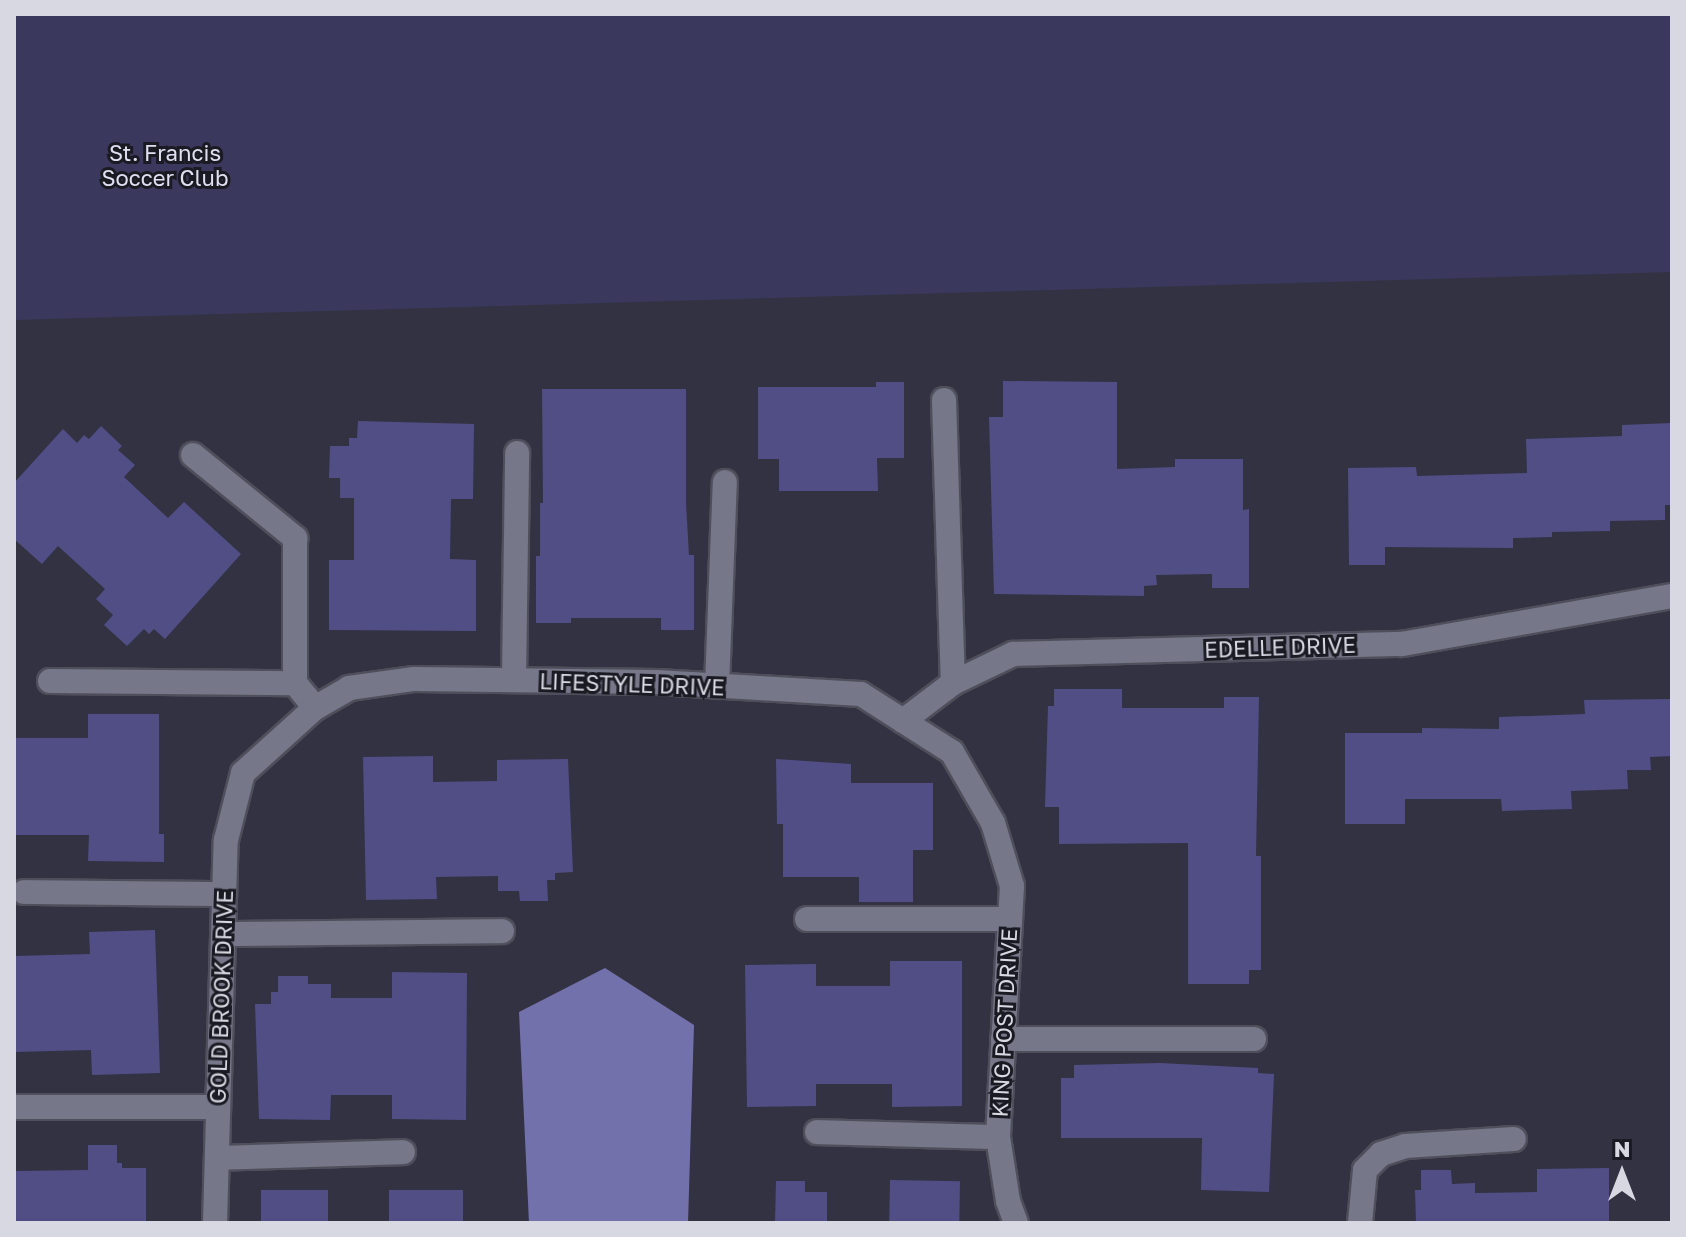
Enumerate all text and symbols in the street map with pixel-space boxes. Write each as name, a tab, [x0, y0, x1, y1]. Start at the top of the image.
park label: St. Francis Soccer Club	[102, 139, 228, 190]
street label: EDELLE DRIVE	[1204, 631, 1356, 663]
street label: LIFESTYLE DRIVE	[539, 668, 725, 700]
street label: GOLD BROOK DRIVE	[204, 890, 238, 1104]
street label: KING POST DRIVE	[986, 928, 1022, 1118]
north arrow	[1582, 1133, 1662, 1213]
text: N	[1614, 1135, 1630, 1162]

